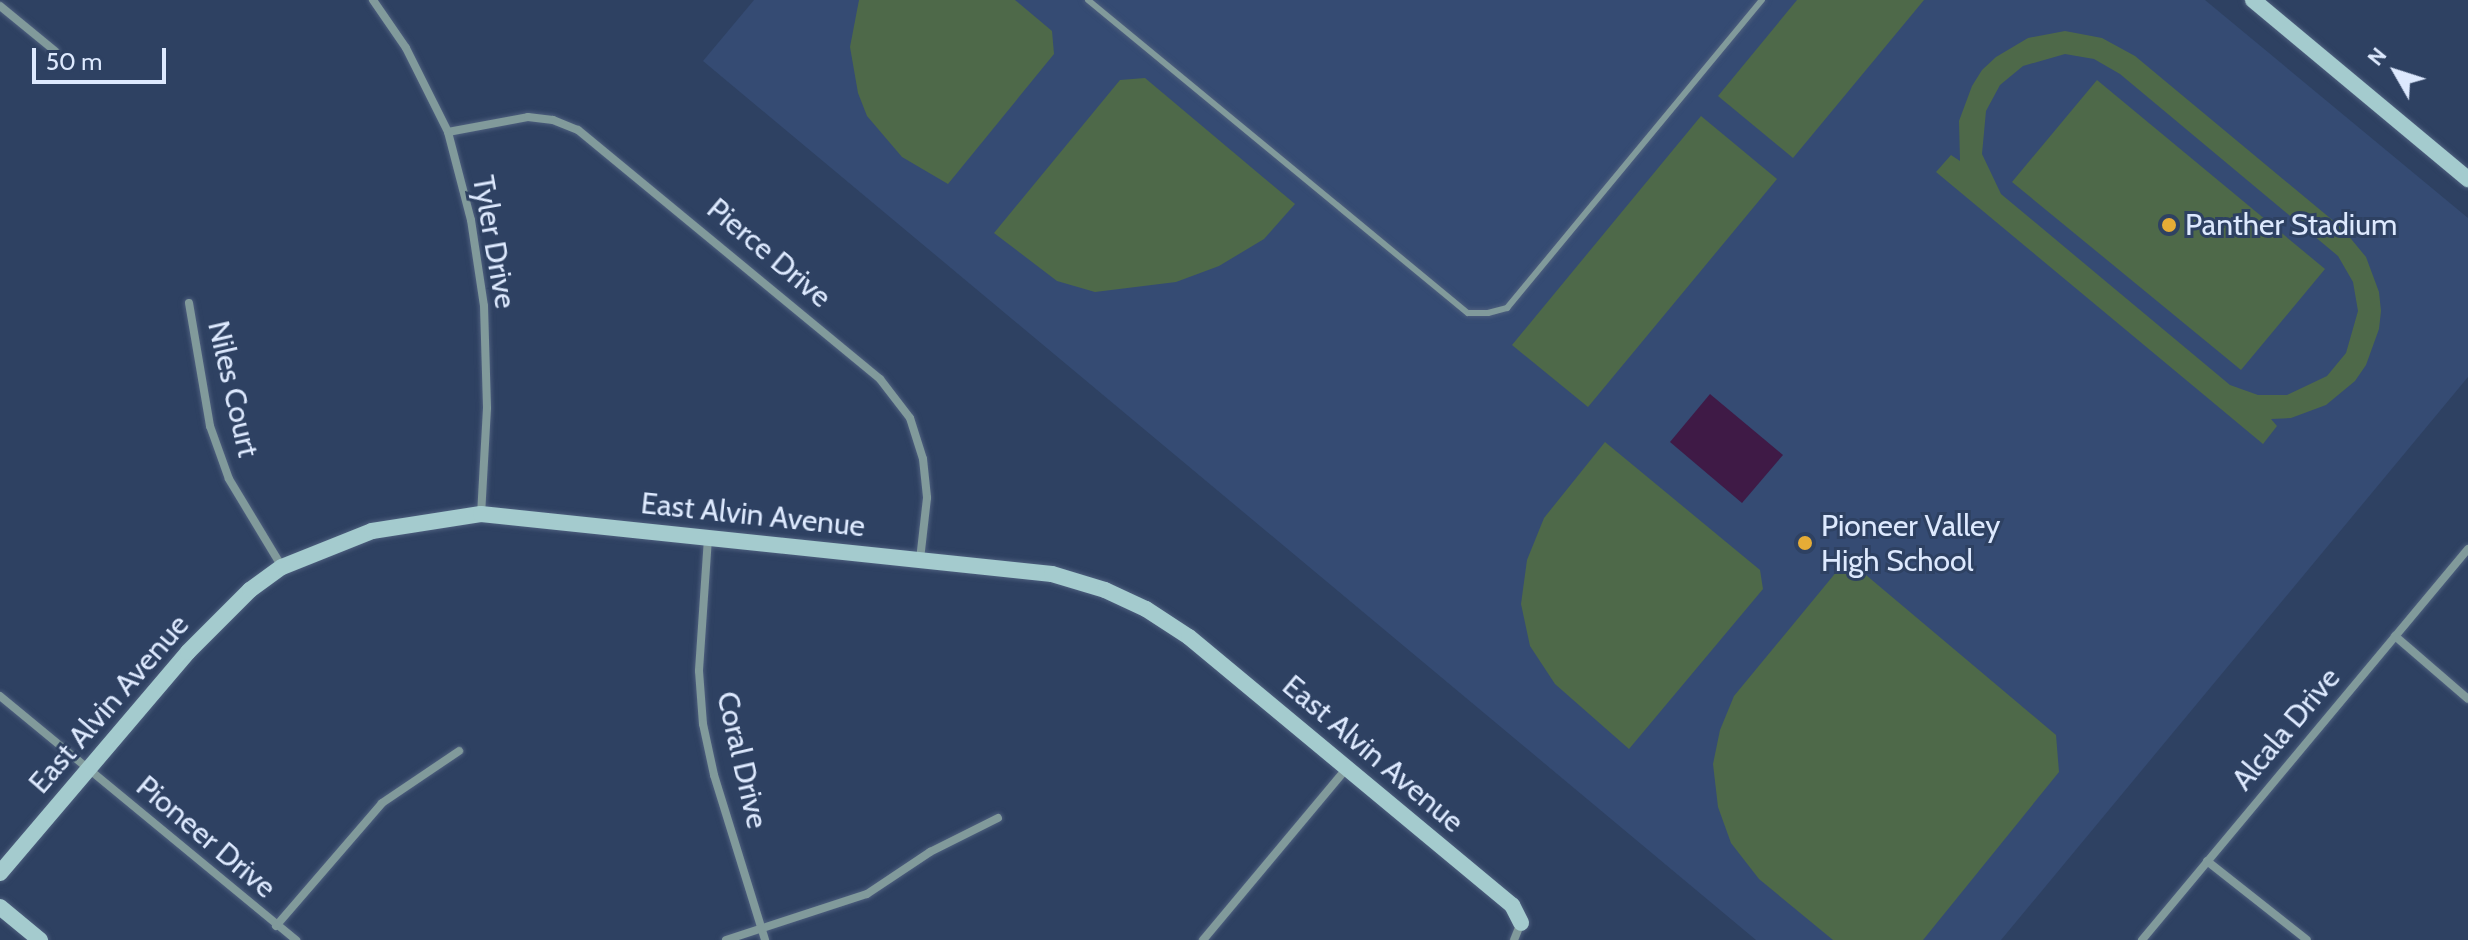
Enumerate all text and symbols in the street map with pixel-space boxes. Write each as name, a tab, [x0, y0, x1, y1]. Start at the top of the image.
scale bar	[36, 32, 170, 82]
north arrow	[2356, 32, 2436, 112]
text: N	[2362, 42, 2392, 71]
text: 50 m	[46, 47, 102, 76]
street label: Tyler Drive	[465, 173, 523, 311]
street label: Pierce Drive	[700, 191, 838, 315]
place label: Panther Stadium	[2185, 207, 2397, 243]
marker: Panther Stadium	[2160, 216, 2178, 234]
street label: Niles Court	[200, 317, 266, 461]
street label: East Alvin Avenue	[639, 485, 867, 545]
place label: Pioneer Valley High School	[1821, 508, 2000, 578]
marker: Pioneer Valley High School	[1796, 534, 1814, 552]
street label: East Alvin Avenue	[22, 607, 196, 801]
street label: Alcala Drive	[2224, 660, 2348, 798]
street label: East Alvin Avenue	[1275, 668, 1471, 840]
street label: Coral Drive	[709, 688, 775, 832]
street label: Pioneer Drive	[129, 768, 283, 906]

